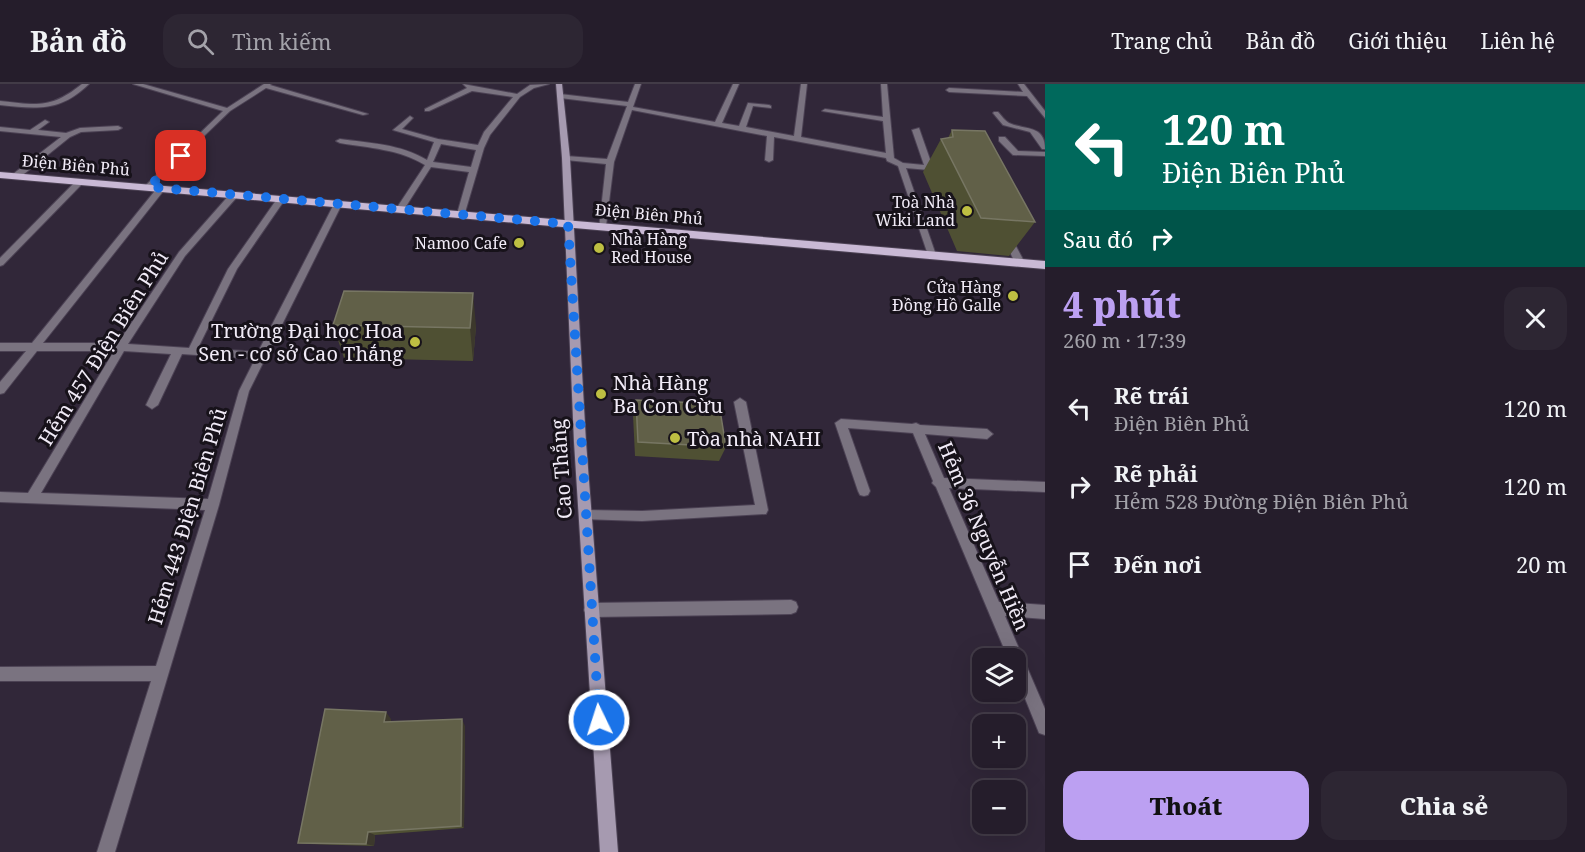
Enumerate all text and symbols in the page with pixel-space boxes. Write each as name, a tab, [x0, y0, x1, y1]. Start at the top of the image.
search box	[163, 14, 583, 68]
text: Bản đồ	[30, 22, 127, 60]
icon: search	[184, 25, 217, 58]
text: Tìm kiếm	[232, 26, 331, 56]
text: Trang chủ	[1111, 27, 1213, 55]
text: Bản đồ	[1246, 27, 1315, 55]
text: Giới thiệu	[1348, 27, 1447, 55]
text: Liên hệ	[1480, 27, 1555, 55]
text: 120 m	[1162, 100, 1286, 157]
icon: left	[1063, 108, 1141, 186]
pin	[155, 130, 206, 181]
icon: arrive	[164, 139, 197, 172]
street label: Điện Biên Phủ	[21, 149, 131, 181]
text: Điện Biên Phủ	[1162, 154, 1345, 191]
place label: Toà Nhà Wiki Land	[875, 191, 955, 231]
street label: Điện Biên Phủ	[594, 198, 704, 230]
marker: Toà Nhà Wiki Land	[960, 204, 974, 218]
icon: right	[1145, 222, 1178, 255]
text: Sau đó	[1063, 224, 1133, 254]
place label: Nhà Hàng Red House	[611, 228, 692, 268]
place label: Namoo Cafe	[415, 232, 507, 254]
marker: Namoo Cafe	[512, 236, 526, 250]
marker: Nhà Hàng Red House	[592, 241, 606, 255]
street label: Hẻm 457 Ðiện Biên Phủ	[32, 245, 174, 451]
place label: Cửa Hàng Đồng Hồ Galle	[892, 276, 1001, 316]
text: 4 phút	[1063, 280, 1181, 329]
button: close	[1504, 287, 1567, 350]
marker: Cửa Hàng Đồng Hồ Galle	[1006, 289, 1020, 303]
place label: Trường Đại học Hoa Sen - cơ sở Cao Thắng	[198, 317, 403, 367]
text: 260 m · 17:39	[1063, 327, 1186, 354]
marker: Trường Đại học Hoa Sen - cơ sở Cao Thắng	[408, 335, 422, 349]
place label: Nhà Hàng Ba Con Cừu	[613, 369, 723, 419]
text: Rẽ trái	[1114, 380, 1189, 410]
marker: Nhà Hàng Ba Con Cừu	[594, 387, 608, 401]
icon: left	[1063, 392, 1096, 425]
text: 120 m	[1504, 393, 1567, 423]
street label: Hẻm 443 Ðiện Biên Phủ	[141, 404, 233, 627]
text: Điện Biên Phủ	[1114, 410, 1250, 437]
street label: Cao Thắng	[544, 418, 578, 520]
place label: Tòa nhà NAHI	[687, 425, 821, 452]
marker: Tòa nhà NAHI	[668, 431, 682, 445]
street label: Hẻm 36 Nguyễn Hiền	[932, 437, 1036, 635]
text: Rẽ phải	[1114, 458, 1198, 488]
icon: right	[1063, 470, 1096, 503]
text: 120 m	[1504, 471, 1567, 501]
text: Hẻm 528 Đường Điện Biên Phủ	[1114, 488, 1408, 515]
icon: arrive	[1063, 548, 1096, 581]
text: Đến nơi	[1114, 549, 1201, 579]
text: 20 m	[1516, 549, 1567, 579]
map controls	[972, 648, 1026, 834]
button: layers	[972, 648, 1026, 702]
position arrow	[567, 688, 631, 752]
button: +	[972, 714, 1026, 768]
button: Thoát	[1063, 771, 1309, 840]
button: Chia sẻ	[1321, 771, 1567, 840]
button: −	[972, 780, 1026, 834]

